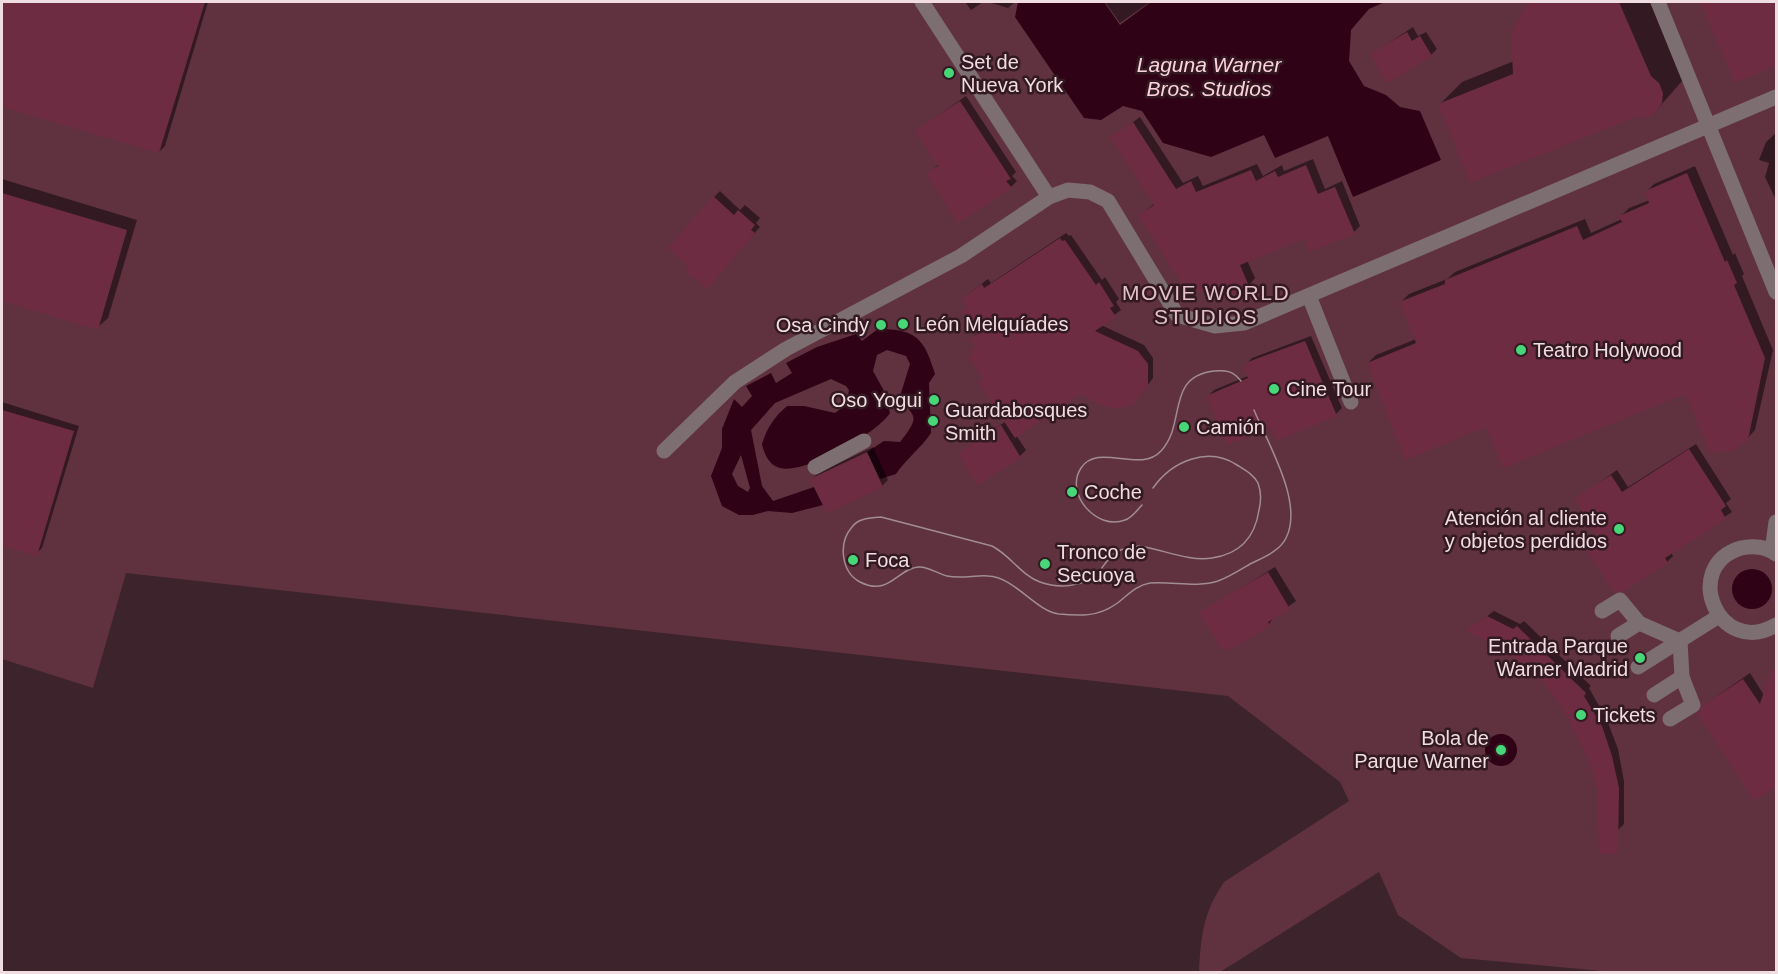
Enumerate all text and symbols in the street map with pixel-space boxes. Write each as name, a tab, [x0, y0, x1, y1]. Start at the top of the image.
place label: Set de Nueva York	[961, 51, 1064, 96]
water label: Laguna Warner Bros. Studios	[1137, 53, 1282, 100]
marker: Set de Nueva York	[942, 66, 956, 80]
district label: MOVIE WORLD STUDIOS	[1122, 281, 1290, 328]
place label: León Melquíades	[915, 313, 1068, 335]
place label: Osa Cindy	[776, 314, 869, 336]
marker: León Melquíades	[896, 317, 910, 331]
marker: Osa Cindy	[874, 318, 888, 332]
place label: Teatro Holywood	[1533, 339, 1682, 361]
marker: Teatro Holywood	[1514, 343, 1528, 357]
place label: Cine Tour	[1286, 378, 1372, 400]
marker: Cine Tour	[1267, 382, 1281, 396]
place label: Oso Yogui	[831, 389, 922, 411]
marker: Oso Yogui	[927, 393, 941, 407]
place label: Guardabosques Smith	[945, 399, 1087, 444]
marker: Guardabosques Smith	[926, 414, 940, 428]
place label: Camión	[1196, 416, 1265, 438]
marker: Camión	[1177, 420, 1191, 434]
place label: Coche	[1084, 481, 1142, 503]
marker: Coche	[1065, 485, 1079, 499]
place label: Atención al cliente y objetos perdidos	[1445, 507, 1607, 552]
marker: Atención al cliente y objetos perdidos	[1612, 522, 1626, 536]
place label: Tronco de Secuoya	[1057, 541, 1146, 586]
place label: Foca	[865, 549, 910, 571]
marker: Foca	[846, 553, 860, 567]
marker: Tronco de Secuoya	[1038, 557, 1052, 571]
place label: Entrada Parque Warner Madrid	[1488, 635, 1628, 680]
marker: Entrada Parque Warner Madrid	[1633, 651, 1647, 665]
place label: Tickets	[1593, 704, 1656, 726]
marker: Tickets	[1574, 708, 1588, 722]
place label: Bola de Parque Warner	[1354, 727, 1489, 772]
marker: Bola de Parque Warner	[1494, 743, 1508, 757]

